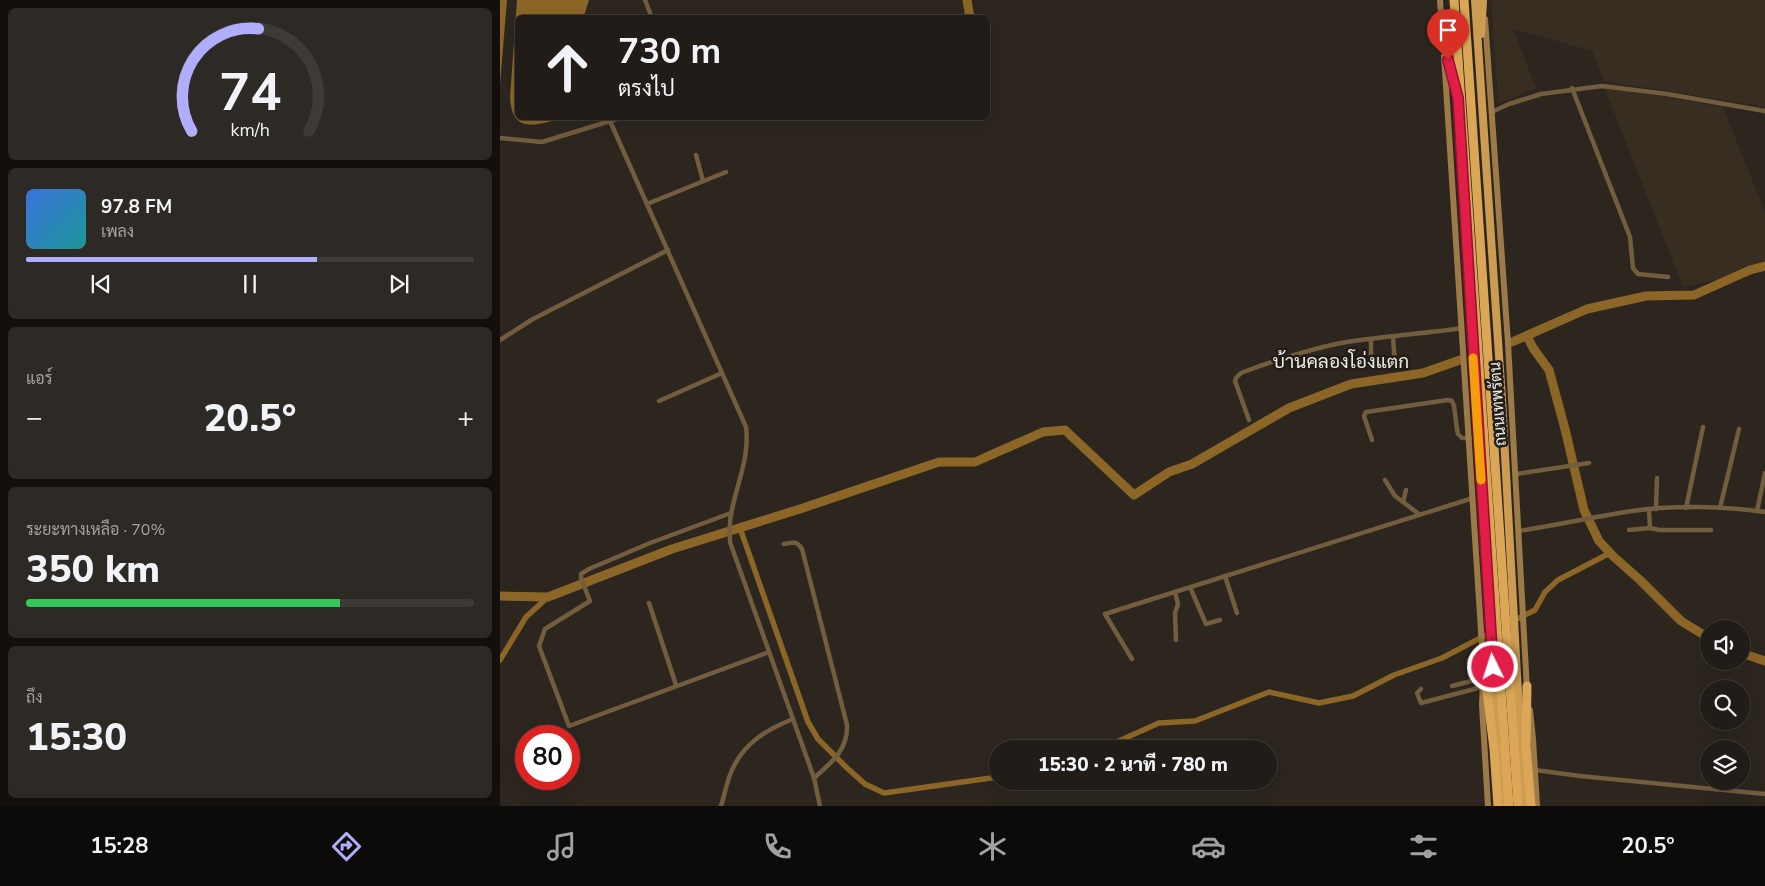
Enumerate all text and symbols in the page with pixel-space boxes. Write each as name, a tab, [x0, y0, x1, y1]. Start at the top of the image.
pin	[1427, 9, 1469, 60]
icon: arrive	[1434, 16, 1462, 44]
text: 730 m	[618, 28, 721, 75]
icon: ahead	[535, 35, 600, 100]
text: 74	[219, 57, 281, 128]
text: ตรงไป	[618, 74, 675, 104]
text: km/h	[230, 118, 270, 142]
text: 97.8 FM	[101, 194, 172, 220]
text: เพลง	[101, 221, 134, 243]
icon: previous	[87, 270, 115, 298]
icon: pause	[236, 270, 264, 298]
icon: next	[385, 270, 413, 298]
district label: บ้านคลองโอ่งแตก	[1273, 349, 1409, 375]
street label: ถนนเทพรัตน	[1484, 361, 1512, 447]
text: แอร์	[26, 368, 52, 390]
text: 20.5°	[204, 393, 296, 444]
text: −	[26, 399, 43, 437]
text: +	[457, 399, 474, 437]
text: ระยะทางเหลือ · 70%	[26, 519, 165, 541]
text: 350 km	[26, 544, 160, 595]
map controls	[1700, 620, 1750, 790]
button: sound	[1700, 620, 1750, 670]
position arrow	[1466, 640, 1518, 692]
button: search	[1700, 680, 1750, 730]
text: ถึง	[26, 687, 43, 709]
text: 15:30	[26, 712, 127, 763]
speed limit sign: 80	[515, 725, 580, 790]
button: layers	[1700, 740, 1750, 790]
text: 15:30 · 2 นาที · 780 m	[1038, 752, 1228, 778]
icon: directions	[329, 829, 364, 864]
icon: music	[544, 829, 579, 864]
icon: phone	[760, 829, 795, 864]
icon: climate	[975, 829, 1010, 864]
icon: car	[1191, 829, 1226, 864]
icon: filters	[1406, 829, 1441, 864]
text: 15:28	[90, 831, 148, 861]
text: 20.5°	[1621, 831, 1675, 861]

